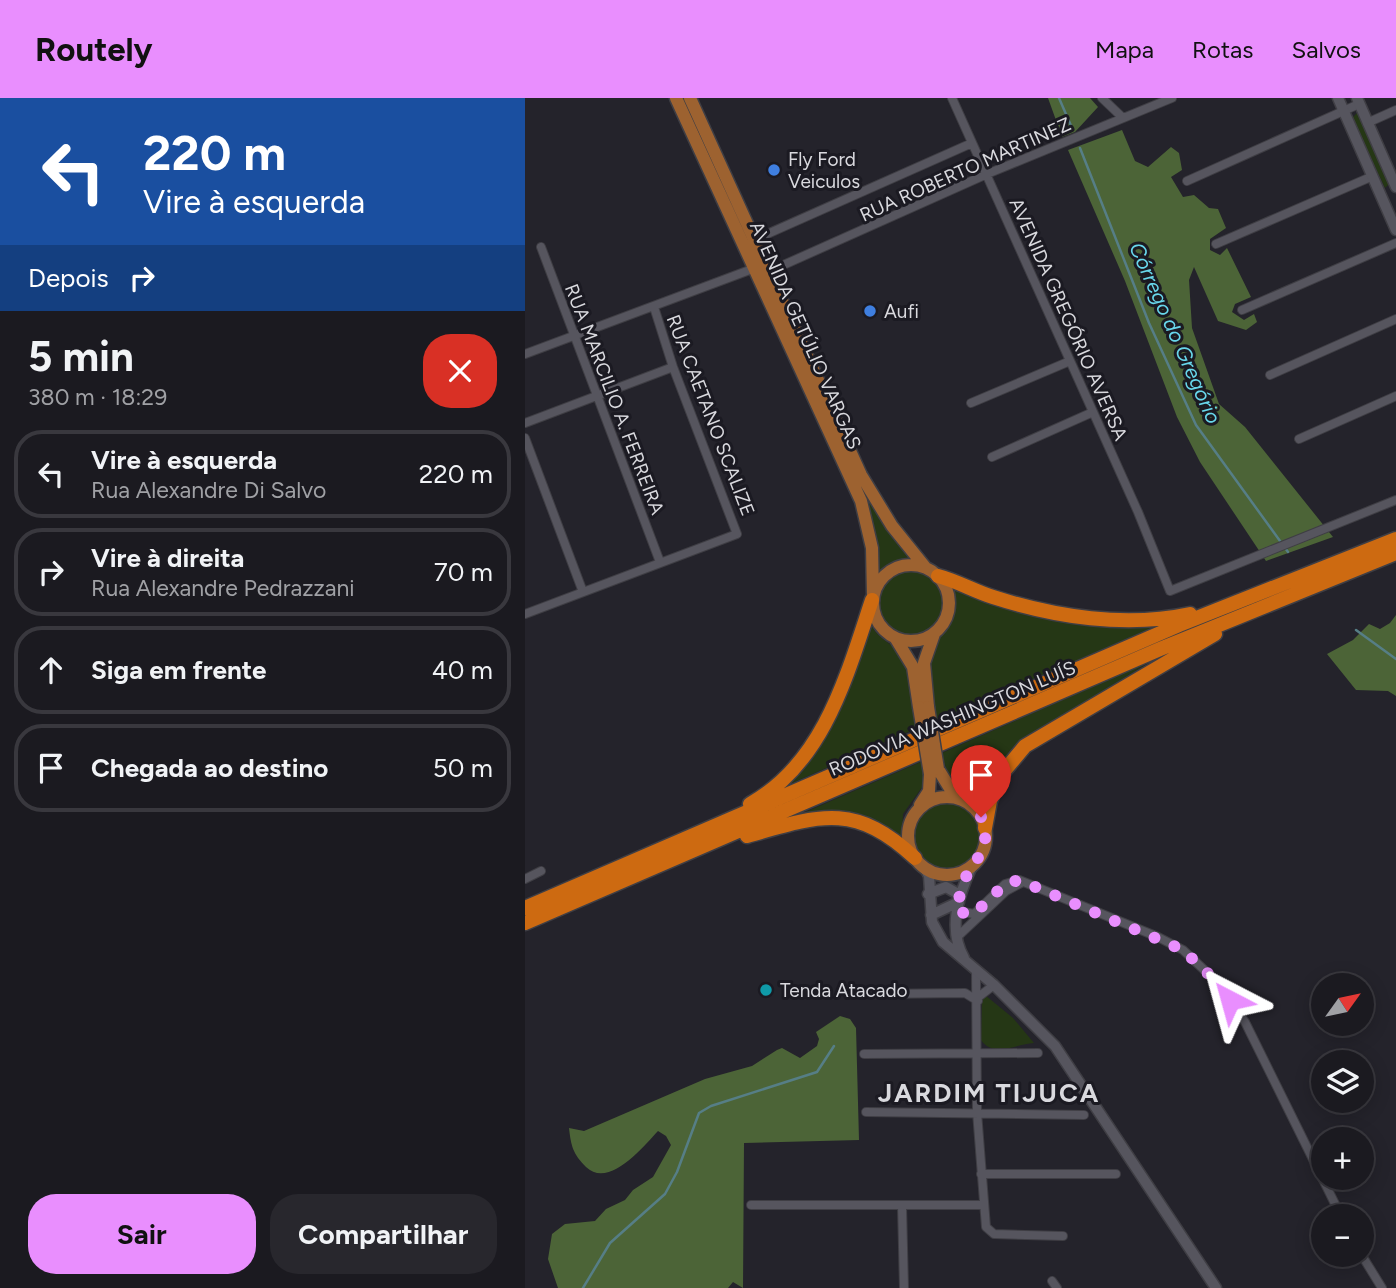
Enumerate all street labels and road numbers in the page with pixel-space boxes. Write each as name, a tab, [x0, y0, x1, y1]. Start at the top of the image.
street label: RUA ROBERTO MARTINEZ	[856, 112, 1074, 226]
street label: AVENIDA GREGÓRIO AVERSA	[1005, 194, 1133, 444]
street label: AVENIDA GETÚLIO VARGAS	[745, 218, 866, 453]
street label: RUA MARCILIO A. FERREIRA	[560, 281, 669, 518]
street label: RUA CAETANO SCALIZE	[662, 311, 760, 519]
street label: RODOVIA WASHINGTON LUÍS	[825, 656, 1079, 781]

